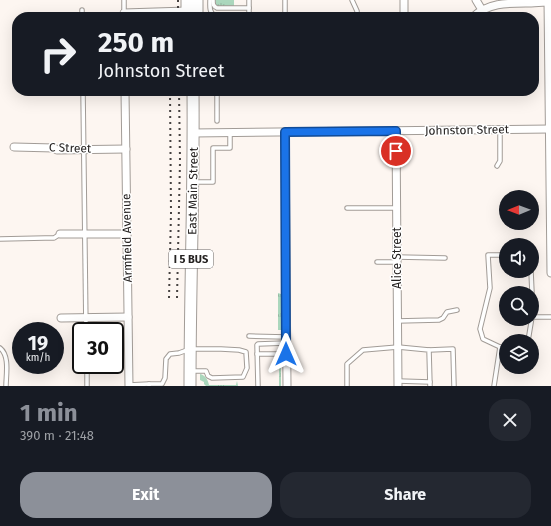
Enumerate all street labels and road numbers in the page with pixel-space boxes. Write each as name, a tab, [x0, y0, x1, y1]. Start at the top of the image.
street label: Johnston Street	[425, 122, 510, 138]
street label: C Street	[49, 140, 92, 156]
street label: East Main Street	[185, 146, 201, 235]
street label: Armfield Avenue	[119, 193, 135, 283]
street label: Alice Street	[390, 227, 404, 289]
road number: I 5 BUS	[169, 250, 213, 268]

